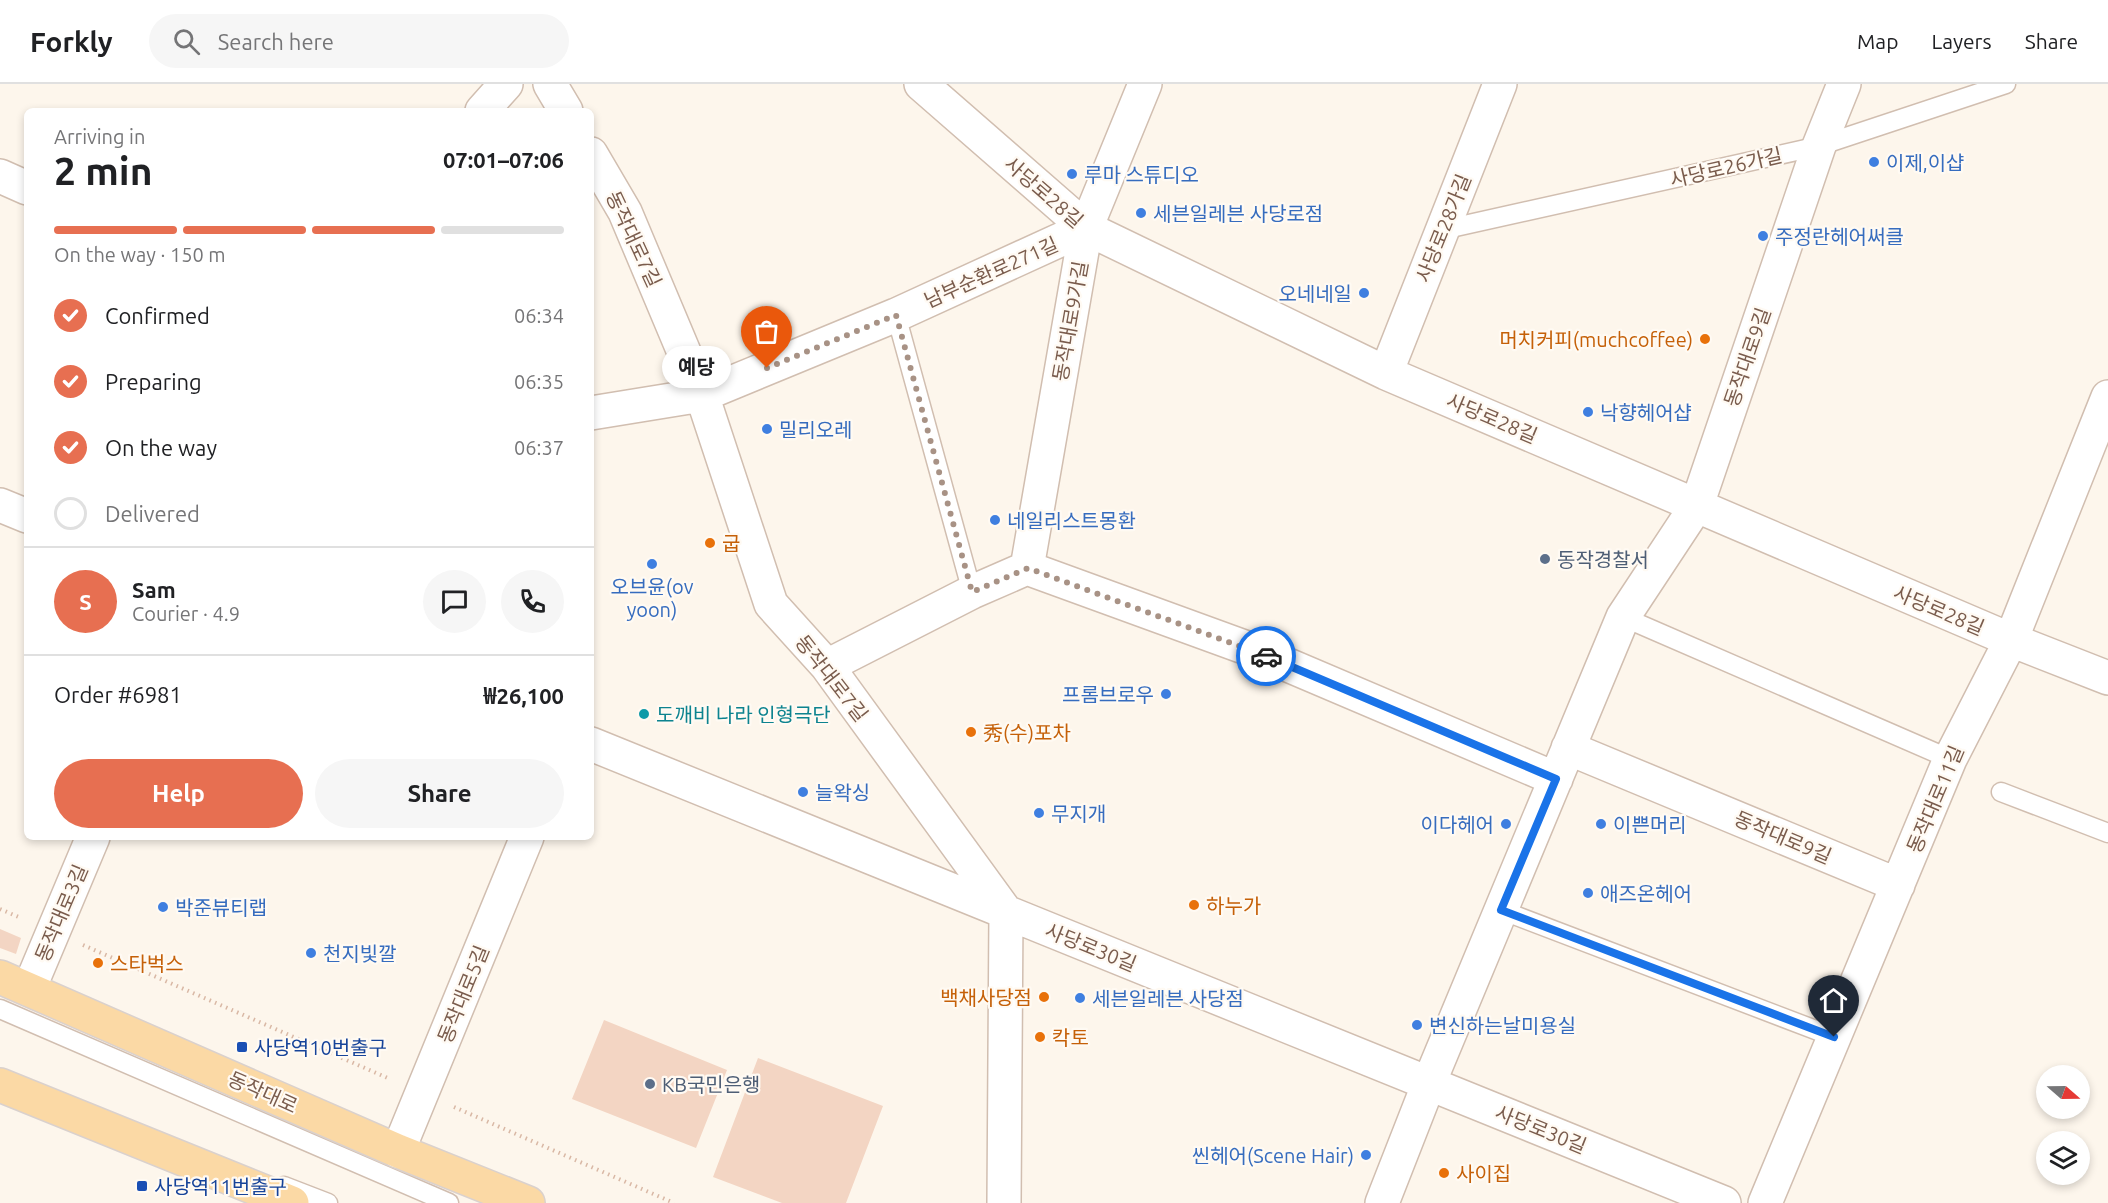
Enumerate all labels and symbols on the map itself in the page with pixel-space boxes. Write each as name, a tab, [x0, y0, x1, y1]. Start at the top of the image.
street label: 사당로26가길	[1668, 143, 1784, 191]
place label: 이제,이샵	[1886, 151, 1965, 174]
street label: 사당로28길	[1000, 152, 1088, 232]
marker: 이제,이샵	[1867, 155, 1881, 169]
place label: 루마 스튜디오	[1084, 163, 1199, 186]
marker: 루마 스튜디오	[1065, 167, 1079, 181]
street label: 사당로28가길	[1411, 171, 1475, 285]
street label: 동작대로7길	[602, 187, 666, 291]
place label: 세븐일레븐 사당로점	[1153, 202, 1323, 225]
marker: 세븐일레븐 사당로점	[1134, 206, 1148, 220]
place label: 주정란헤어써클	[1775, 225, 1904, 248]
marker: 주정란헤어써클	[1756, 229, 1770, 243]
street label: 남부순환로271길	[920, 232, 1062, 312]
street label: 동작대로9가길	[1048, 259, 1092, 383]
place label: 오네네일	[1278, 282, 1352, 305]
marker: 오네네일	[1357, 286, 1371, 300]
street label: 동작대로9길	[1719, 304, 1775, 410]
pin	[741, 306, 792, 368]
place label: 머치커피(muchcoffee)	[1499, 328, 1693, 351]
marker: 머치커피(muchcoffee)	[1698, 332, 1712, 346]
callout: 예당	[662, 347, 731, 389]
street label: 사당로28길	[1443, 389, 1541, 447]
place label: 낙향헤어샵	[1600, 401, 1692, 424]
marker: 낙향헤어샵	[1581, 405, 1595, 419]
place label: 밀리오레	[779, 418, 853, 441]
marker: 밀리오레	[760, 422, 774, 436]
place label: 네일리스트몽환	[1007, 509, 1136, 532]
marker: 네일리스트몽환	[988, 513, 1002, 527]
place label: 굽	[722, 532, 740, 555]
marker: 굽	[703, 536, 717, 550]
place label: 동작경찰서	[1557, 548, 1649, 571]
marker: 동작경찰서	[1538, 552, 1552, 566]
marker: 오브윤(ov yoon)	[645, 557, 659, 571]
place label: 오브윤(ov yoon)	[611, 575, 694, 621]
street label: 사당로28길	[1890, 581, 1988, 639]
courier	[1236, 626, 1296, 686]
street label: 동작대로7길	[791, 630, 873, 726]
place label: 프롬브로우	[1062, 683, 1154, 706]
marker: 프롬브로우	[1159, 687, 1173, 701]
place label: 도깨비 나라 인형극단	[656, 703, 831, 726]
marker: 도깨비 나라 인형극단	[637, 707, 651, 721]
place label: 秀(수)포차	[983, 721, 1071, 744]
marker: 秀(수)포차	[964, 725, 978, 739]
street label: 동작대로11길	[1902, 742, 1968, 856]
place label: 늘왁싱	[815, 781, 870, 804]
marker: 늘왁싱	[796, 785, 810, 799]
place label: 무지개	[1051, 802, 1106, 825]
marker: 무지개	[1032, 806, 1046, 820]
street label: 동작대로9길	[1731, 806, 1835, 868]
place label: 이다헤어	[1420, 813, 1494, 836]
place label: 이쁜머리	[1613, 813, 1687, 836]
marker: 이다헤어	[1499, 817, 1513, 831]
marker: 이쁜머리	[1594, 817, 1608, 831]
street label: 동작대로3길	[30, 861, 92, 965]
place label: 애즈온헤어	[1600, 882, 1692, 905]
marker: 애즈온헤어	[1581, 886, 1595, 900]
place label: 하누가	[1206, 894, 1261, 917]
place label: 박준뷰티랩	[175, 896, 267, 919]
marker: 하누가	[1187, 898, 1201, 912]
marker: 박준뷰티랩	[156, 900, 170, 914]
street label: 사당로30길	[1042, 918, 1140, 976]
place label: 천지빛깔	[323, 942, 397, 965]
street label: 동작대로5길	[433, 942, 493, 1046]
marker: 천지빛깔	[304, 946, 318, 960]
place label: 스타벅스	[110, 952, 184, 975]
marker: 스타벅스	[91, 956, 105, 970]
pin	[1808, 975, 1859, 1037]
place label: 백채사당점	[940, 986, 1032, 1009]
place label: 세븐일레븐 사당점	[1092, 987, 1244, 1010]
marker: 백채사당점	[1037, 990, 1051, 1004]
marker: 세븐일레븐 사당점	[1073, 991, 1087, 1005]
place label: 변신하는날미용실	[1429, 1014, 1576, 1037]
marker: 변신하는날미용실	[1410, 1018, 1424, 1032]
place label: 칵토	[1052, 1026, 1089, 1049]
marker: 칵토	[1033, 1030, 1047, 1044]
place label: 사당역10번출구	[254, 1036, 387, 1059]
marker: 사당역10번출구	[235, 1040, 249, 1054]
north arrow	[2036, 1065, 2090, 1119]
street label: 동작대로	[225, 1067, 301, 1117]
place label: KB국민은행	[662, 1073, 760, 1096]
marker: KB국민은행	[643, 1077, 657, 1091]
street label: 사당로30길	[1492, 1100, 1590, 1158]
place label: 씬헤어(Scene Hair)	[1192, 1144, 1354, 1167]
marker: 씬헤어(Scene Hair)	[1359, 1148, 1373, 1162]
place label: 사이집	[1456, 1162, 1511, 1185]
marker: 사이집	[1437, 1166, 1451, 1180]
place label: 사당역11번출구	[154, 1175, 287, 1198]
marker: 사당역11번출구	[135, 1179, 149, 1193]

